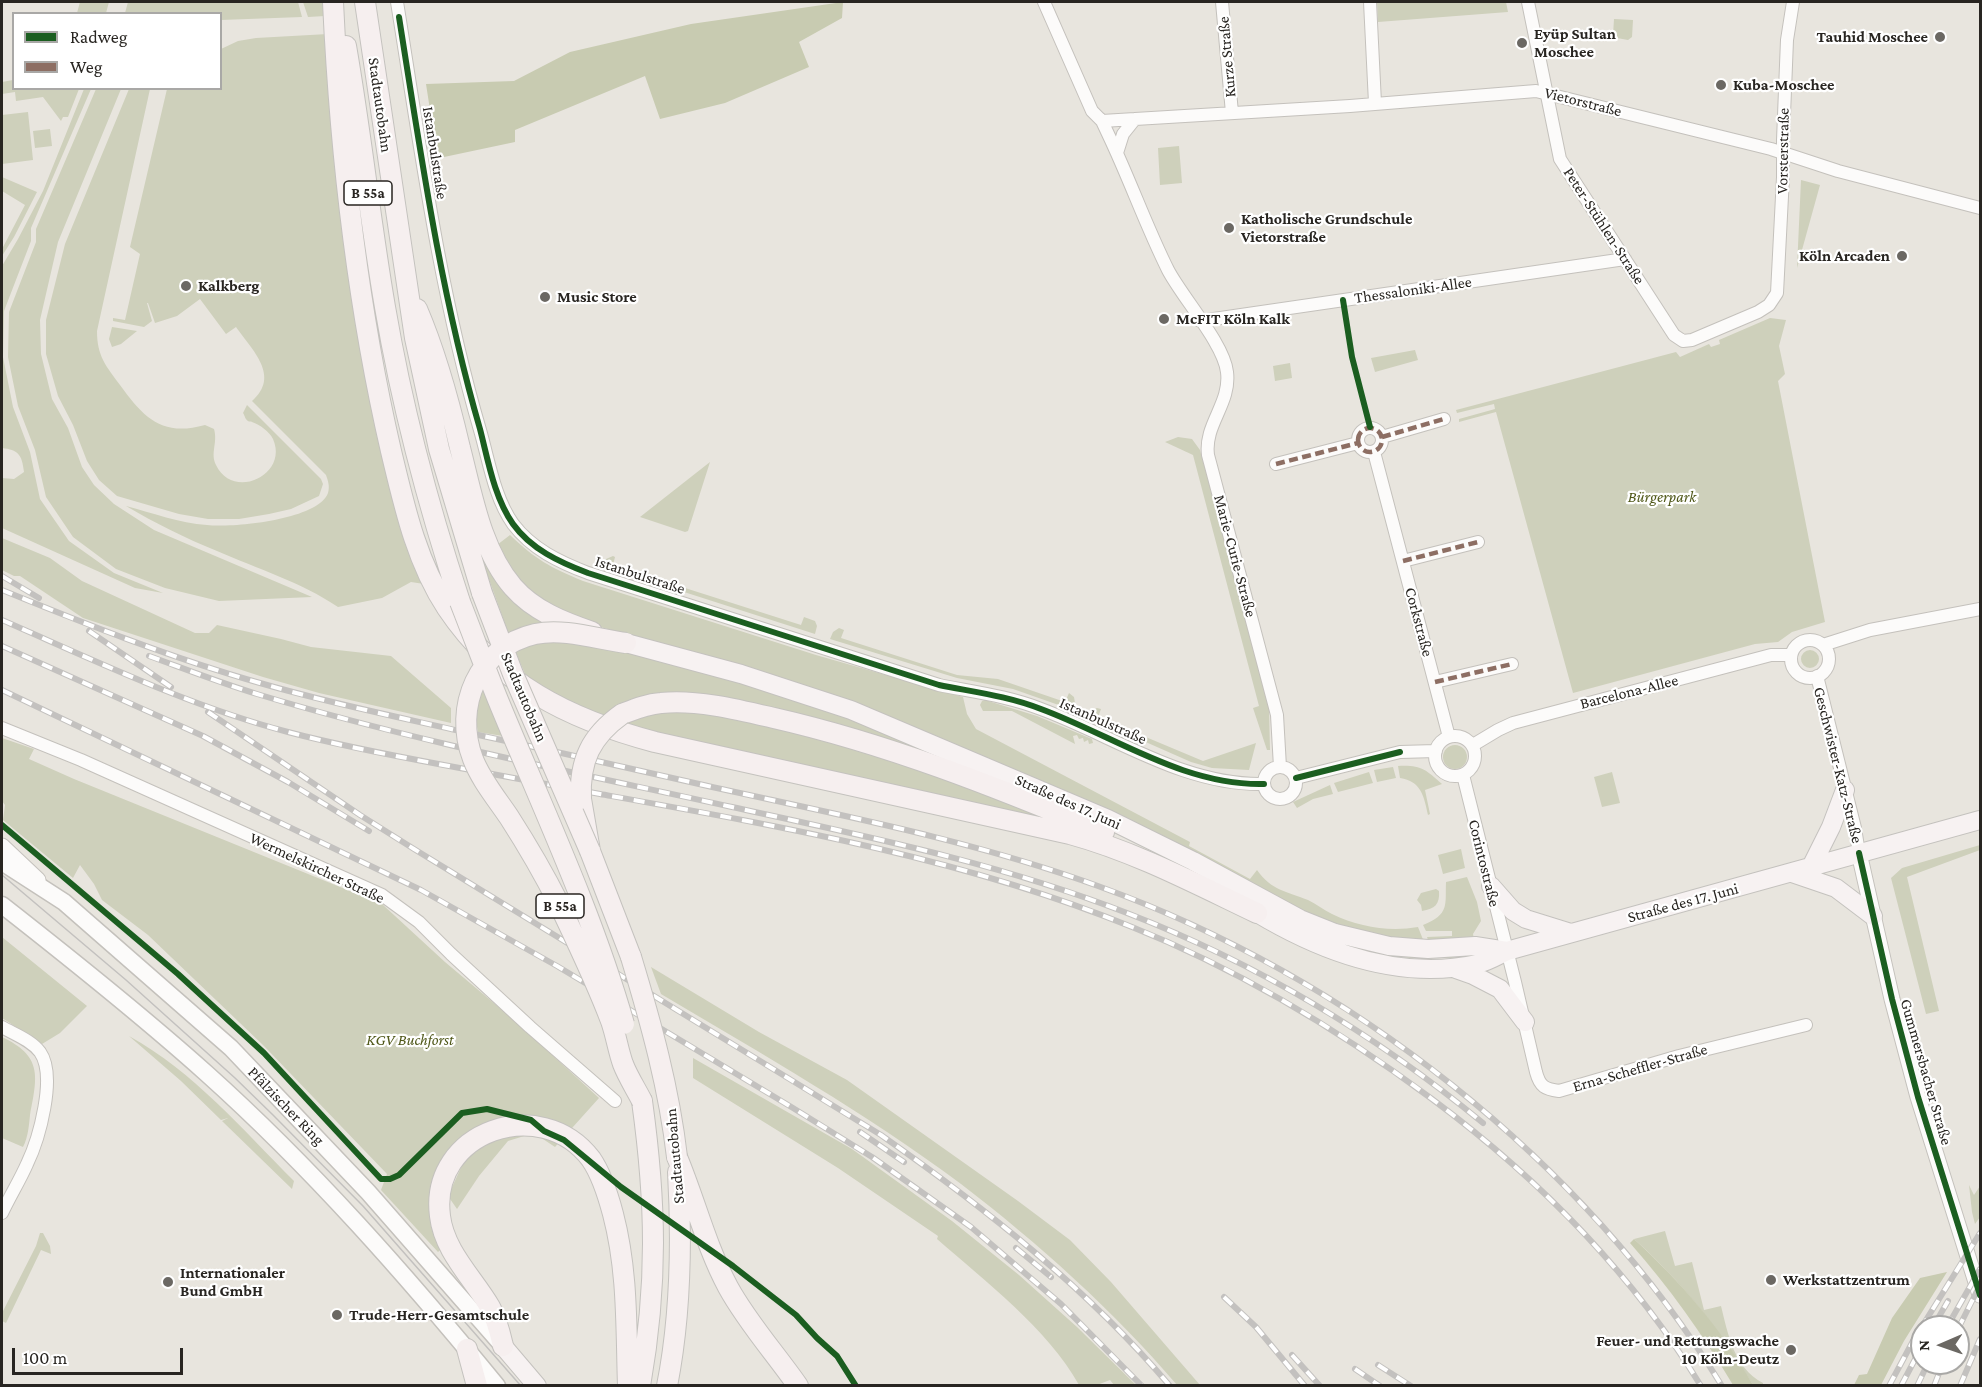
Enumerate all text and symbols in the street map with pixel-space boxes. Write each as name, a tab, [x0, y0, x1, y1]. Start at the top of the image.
legend	[12, 12, 222, 90]
street label: Kurze Straße	[1214, 16, 1240, 98]
place label: Eyüp Sultan Moschee	[1534, 24, 1616, 62]
text: Radweg	[70, 27, 127, 47]
place label: Tauhid Moschee	[1817, 27, 1928, 47]
marker: Tauhid Moschee	[1933, 30, 1947, 44]
marker: Eyüp Sultan Moschee	[1515, 36, 1529, 50]
street label: Stadtautobahn	[364, 56, 396, 154]
text: Weg	[70, 57, 102, 77]
place label: Kuba-Moschee	[1733, 75, 1835, 95]
marker: Kuba-Moschee	[1714, 78, 1728, 92]
street label: Vietorstraße	[1542, 83, 1624, 121]
street label: Istanbulstraße	[418, 105, 452, 201]
street label: Vorsterstraße	[1773, 108, 1793, 194]
street label: Peter-Stühlen-Straße	[1559, 164, 1649, 288]
road number: B 55a	[344, 181, 392, 205]
place label: Katholische Grundschule Vietorstraße	[1241, 209, 1412, 247]
marker: Katholische Grundschule Vietorstraße	[1222, 221, 1236, 235]
place label: Köln Arcaden	[1799, 246, 1890, 266]
marker: Köln Arcaden	[1895, 249, 1909, 263]
street label: Thessaloniki-Allee	[1353, 272, 1473, 308]
place label: Kalkberg	[198, 276, 259, 296]
marker: Kalkberg	[179, 279, 193, 293]
place label: Music Store	[557, 287, 637, 307]
marker: Music Store	[538, 290, 552, 304]
place label: McFIT Köln Kalk	[1176, 309, 1290, 329]
marker: McFIT Köln Kalk	[1157, 312, 1171, 326]
park label: Bürgerpark	[1628, 487, 1696, 507]
street label: Marie-Curie-Straße	[1209, 493, 1261, 619]
street label: Istanbulstraße	[593, 551, 687, 599]
street label: Corkstraße	[1401, 585, 1437, 659]
street label: Stadtautobahn	[496, 649, 552, 745]
street label: Barcelona-Allee	[1578, 671, 1680, 713]
street label: Geschwister-Katz-Straße	[1809, 685, 1867, 845]
street label: Istanbulstraße	[1056, 693, 1150, 749]
street label: Straße des 17. Juni	[1012, 770, 1124, 834]
street label: Corintostraße	[1464, 817, 1504, 909]
street label: Wermelskircher Straße	[246, 828, 388, 908]
street label: Straße des 17. Juni	[1625, 879, 1741, 927]
road number: B 55a	[536, 894, 584, 918]
street label: Gummersbacher Straße	[1896, 997, 1956, 1147]
park label: KGV Buchforst	[366, 1030, 454, 1050]
street label: Erna-Scheffler-Straße	[1570, 1040, 1710, 1096]
street label: Pfälzischer Ring	[244, 1063, 328, 1149]
street label: Stadtautobahn	[661, 1108, 689, 1204]
place label: Internationaler Bund GmbH	[180, 1263, 285, 1301]
place label: Werkstattzentrum	[1783, 1270, 1910, 1290]
marker: Werkstattzentrum	[1764, 1273, 1778, 1287]
marker: Internationaler Bund GmbH	[161, 1275, 175, 1289]
place label: Trude-Herr-Gesamtschule	[349, 1305, 529, 1325]
marker: Trude-Herr-Gesamtschule	[330, 1308, 344, 1322]
north arrow	[1910, 1315, 1970, 1375]
place label: Feuer- und Rettungswache 10 Köln-Deutz	[1596, 1331, 1779, 1369]
scale bar	[15, 1336, 186, 1374]
text: N	[1915, 1340, 1932, 1351]
marker: Feuer- und Rettungswache 10 Köln-Deutz	[1784, 1343, 1798, 1357]
text: 100 m	[23, 1348, 67, 1368]

